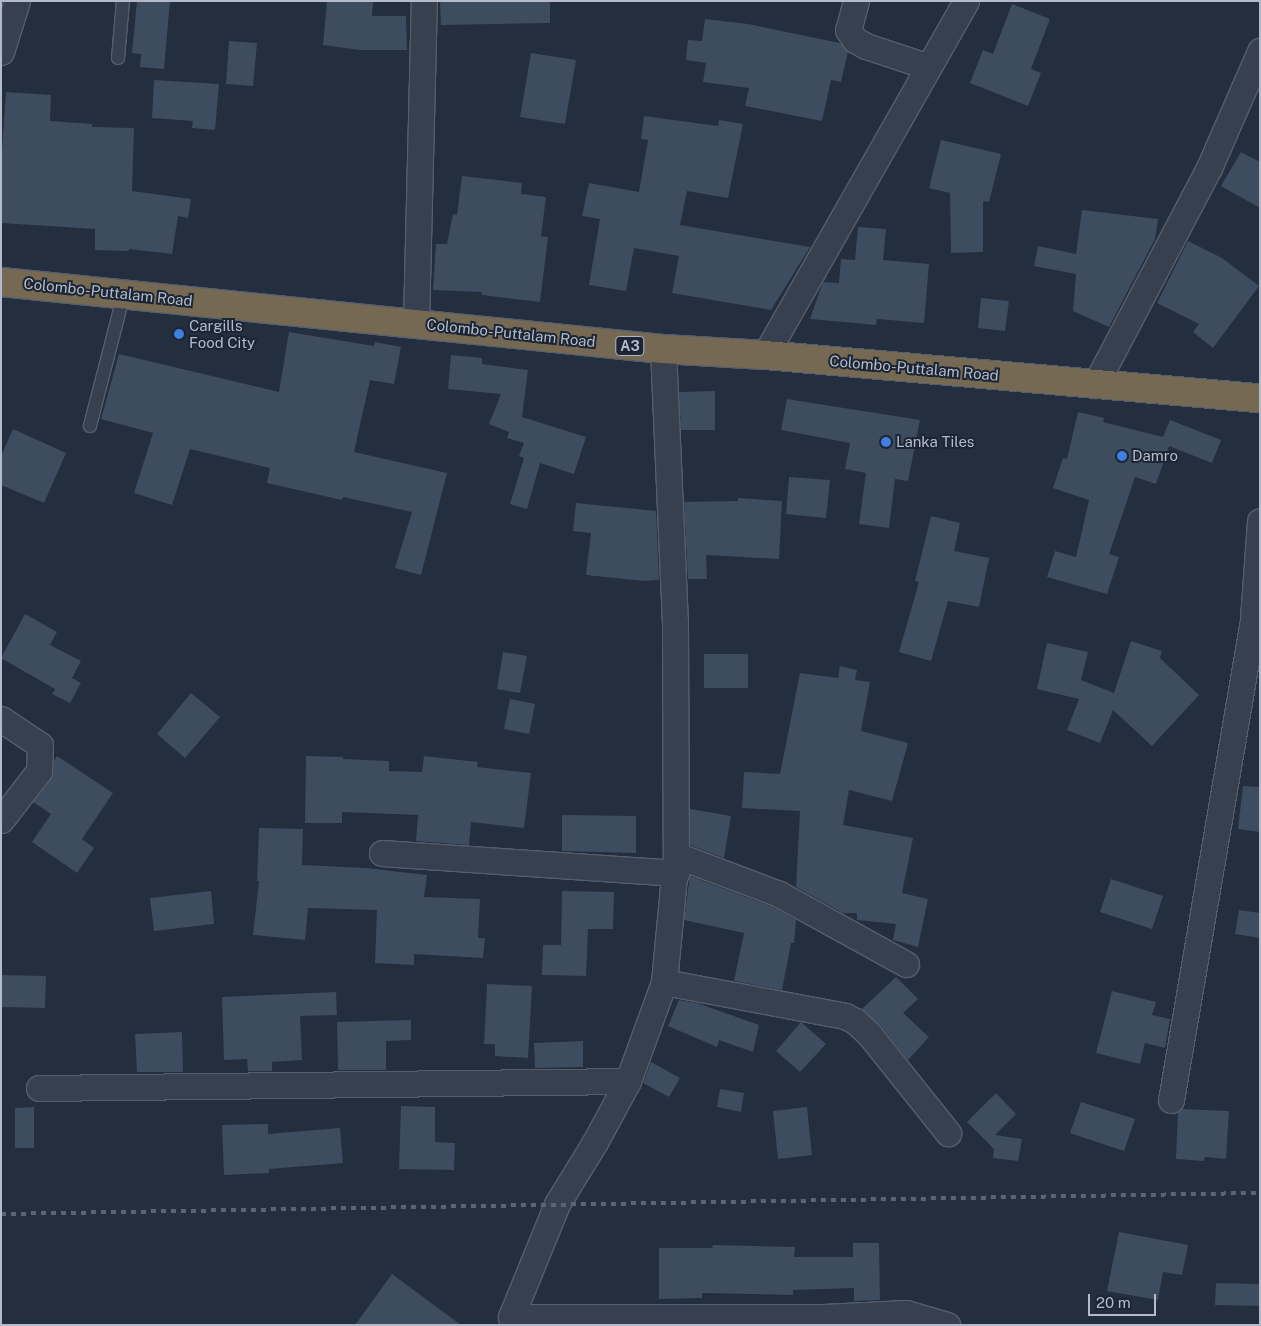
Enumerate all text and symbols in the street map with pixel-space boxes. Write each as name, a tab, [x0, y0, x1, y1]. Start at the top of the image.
street label: Colombo-Puttalam Road	[23, 274, 193, 310]
street label: Colombo-Puttalam Road	[426, 315, 596, 351]
place label: Cargills Food City	[189, 316, 255, 351]
marker: Cargills Food City	[173, 328, 185, 340]
road number: A3	[615, 334, 645, 358]
street label: Colombo-Puttalam Road	[829, 352, 999, 384]
place label: Lanka Tiles	[896, 433, 974, 451]
marker: Lanka Tiles	[880, 436, 892, 448]
place label: Damro	[1132, 447, 1178, 465]
marker: Damro	[1116, 450, 1128, 462]
scale bar	[1091, 1284, 1158, 1316]
text: 20 m	[1096, 1294, 1131, 1311]

